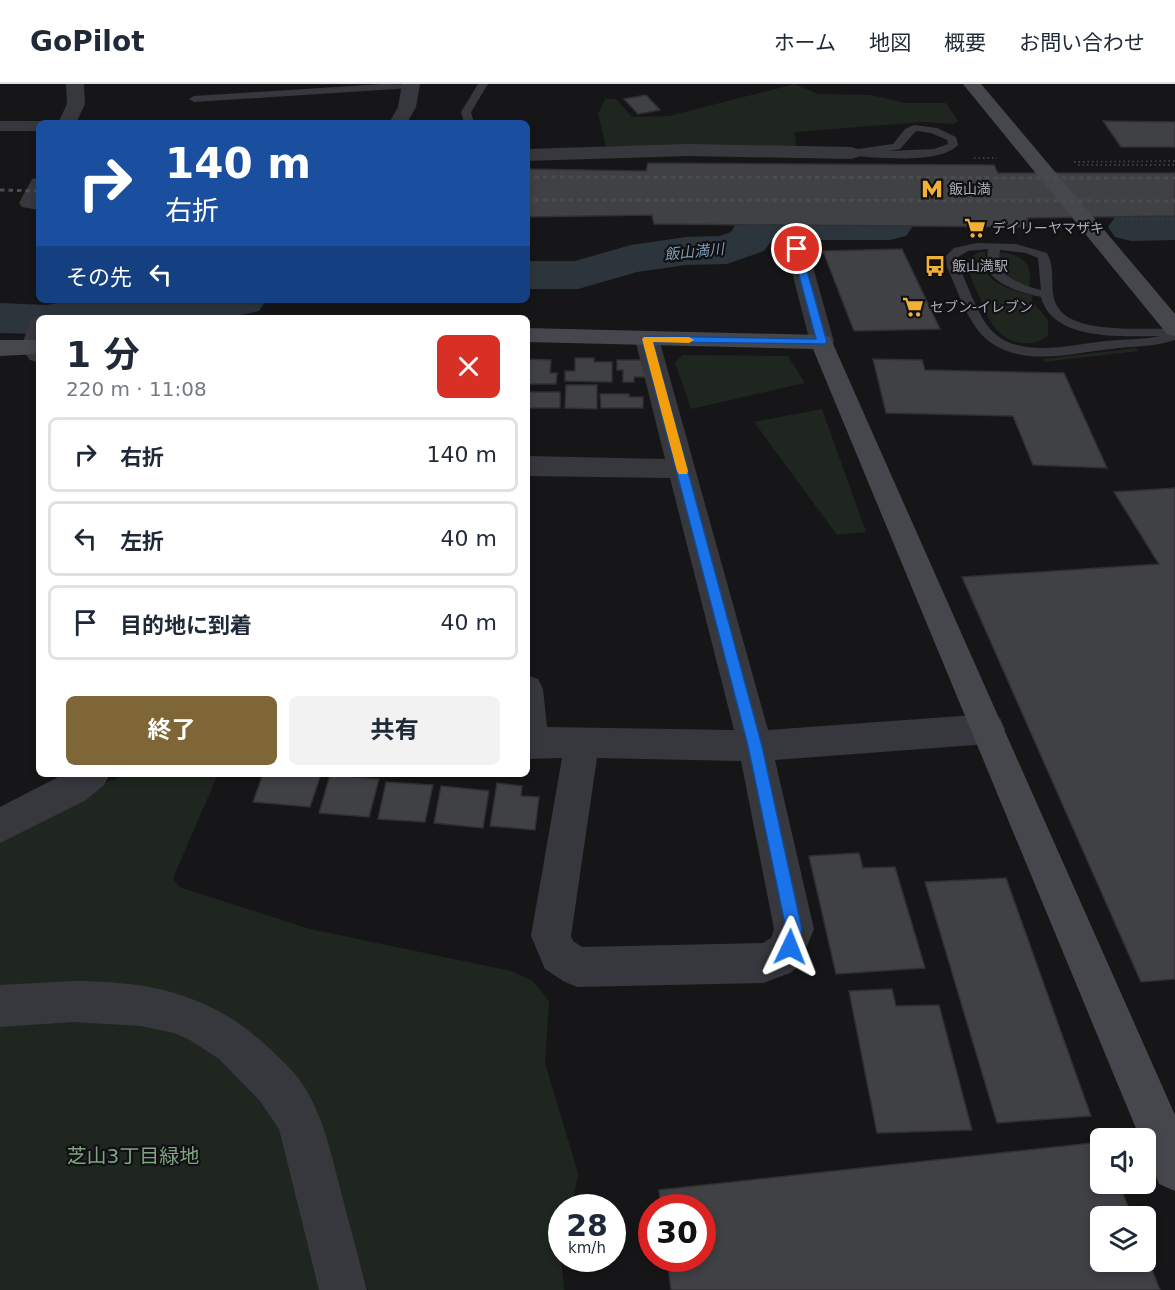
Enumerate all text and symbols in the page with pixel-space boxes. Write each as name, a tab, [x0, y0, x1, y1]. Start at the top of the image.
text: GoPilot	[30, 25, 145, 58]
text: ホーム	[774, 31, 836, 55]
text: 地図	[869, 31, 911, 55]
text: 概要	[944, 31, 986, 55]
text: お問い合わせ	[1019, 31, 1145, 55]
text: 140 m	[165, 139, 311, 188]
icon: right	[66, 144, 144, 222]
metro station icon: 飯山満	[920, 177, 944, 201]
place label: 飯山満	[949, 181, 991, 197]
text: 右折	[165, 195, 219, 226]
supermarket icon: デイリーヤマザキ	[963, 216, 987, 240]
place label: デイリーヤマザキ	[992, 220, 1104, 236]
pin	[771, 223, 822, 274]
icon: arrive	[780, 232, 813, 265]
water label: 飯山満川	[663, 240, 727, 264]
bus stop icon: 飯山満駅	[923, 254, 947, 278]
icon: left	[144, 258, 177, 291]
place label: 飯山満駅	[952, 258, 1008, 274]
text: その先	[66, 265, 132, 290]
supermarket icon: セブン-イレブン	[901, 295, 925, 319]
place label: セブン-イレブン	[930, 299, 1033, 315]
text: 1 分	[66, 334, 140, 375]
button: close	[437, 335, 500, 398]
text: 220 m · 11:08	[66, 377, 207, 401]
icon: right	[69, 438, 102, 471]
text: 140 m	[427, 442, 497, 467]
text: 右折	[120, 445, 164, 470]
icon: left	[69, 522, 102, 555]
text: 40 m	[441, 526, 497, 551]
text: 左折	[120, 529, 164, 554]
icon: arrive	[69, 606, 102, 639]
text: 40 m	[441, 610, 497, 635]
text: 目的地に到着	[120, 613, 252, 638]
button: 終了	[66, 696, 277, 765]
button: 共有	[289, 696, 500, 765]
position arrow	[758, 915, 822, 979]
map controls	[1090, 1128, 1156, 1272]
button: sound	[1090, 1128, 1156, 1194]
park label: 芝山3丁目緑地	[67, 1144, 199, 1168]
speed limit sign: 30	[638, 1194, 716, 1272]
button: layers	[1090, 1206, 1156, 1272]
text: 28	[566, 1208, 608, 1243]
text: km/h	[568, 1239, 606, 1257]

